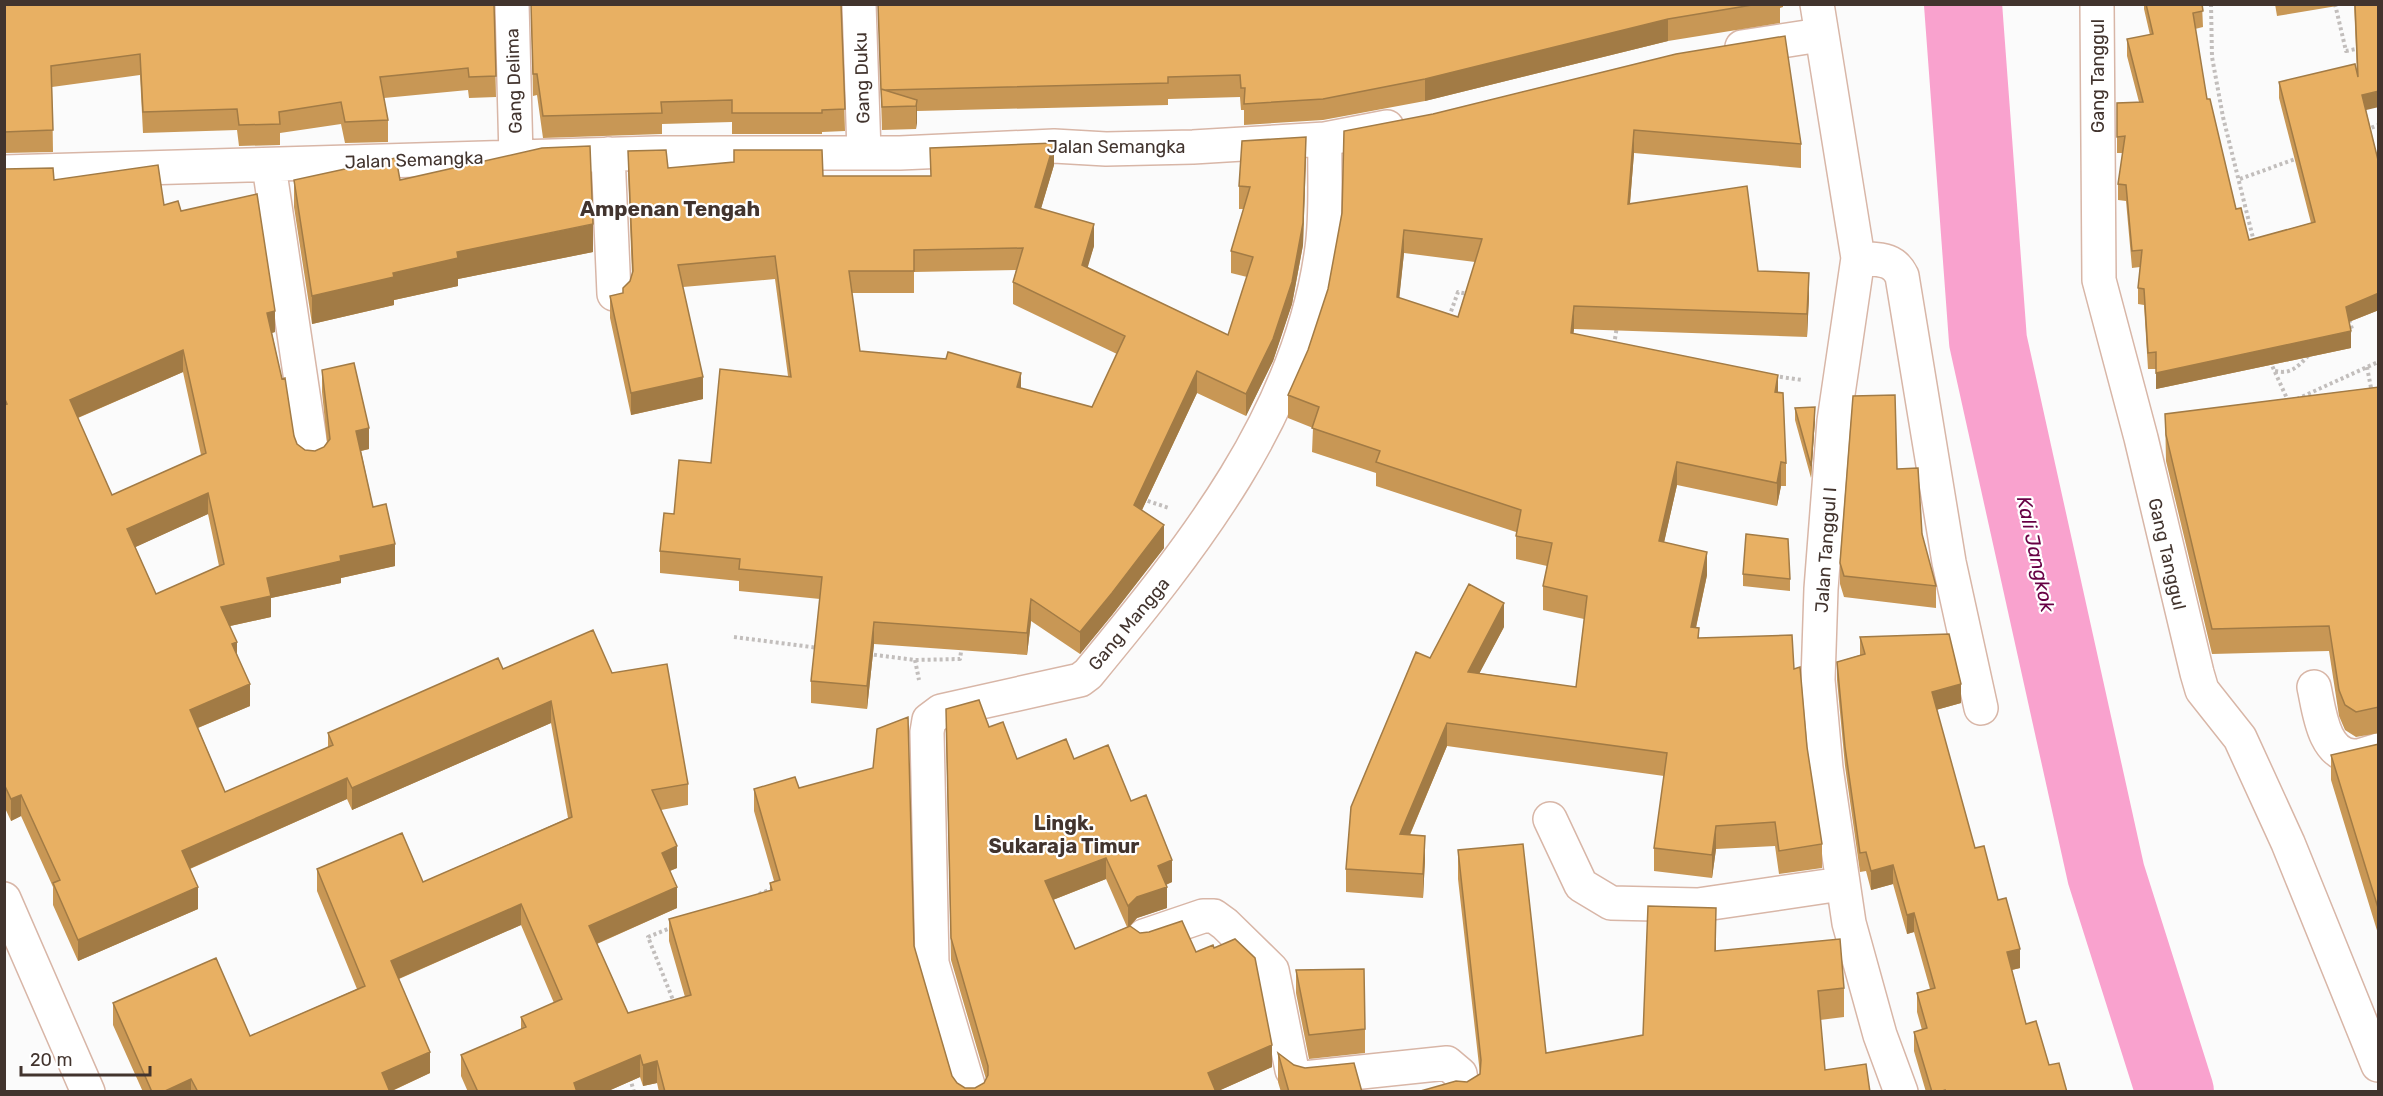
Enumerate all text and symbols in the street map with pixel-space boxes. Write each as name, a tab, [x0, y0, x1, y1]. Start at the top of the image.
street label: Gang Tanggul	[2087, 19, 2109, 133]
street label: Gang Delima	[501, 28, 527, 134]
street label: Gang Duku	[849, 32, 875, 124]
street label: Jalan Semangka	[1047, 136, 1185, 158]
street label: Jalan Semangka	[344, 147, 484, 173]
district label: Ampenan Tengah	[580, 196, 760, 221]
street label: Jalan Tanggul I	[1811, 486, 1841, 614]
water label: Kali Jangkok	[2012, 494, 2060, 615]
street label: Gang Tanggul	[2143, 496, 2191, 612]
street label: Gang Mangga	[1084, 573, 1174, 675]
district label: Lingk. Sukaraja Timur	[989, 811, 1139, 858]
scale bar	[21, 1039, 150, 1077]
text: 20 m	[30, 1049, 72, 1071]

